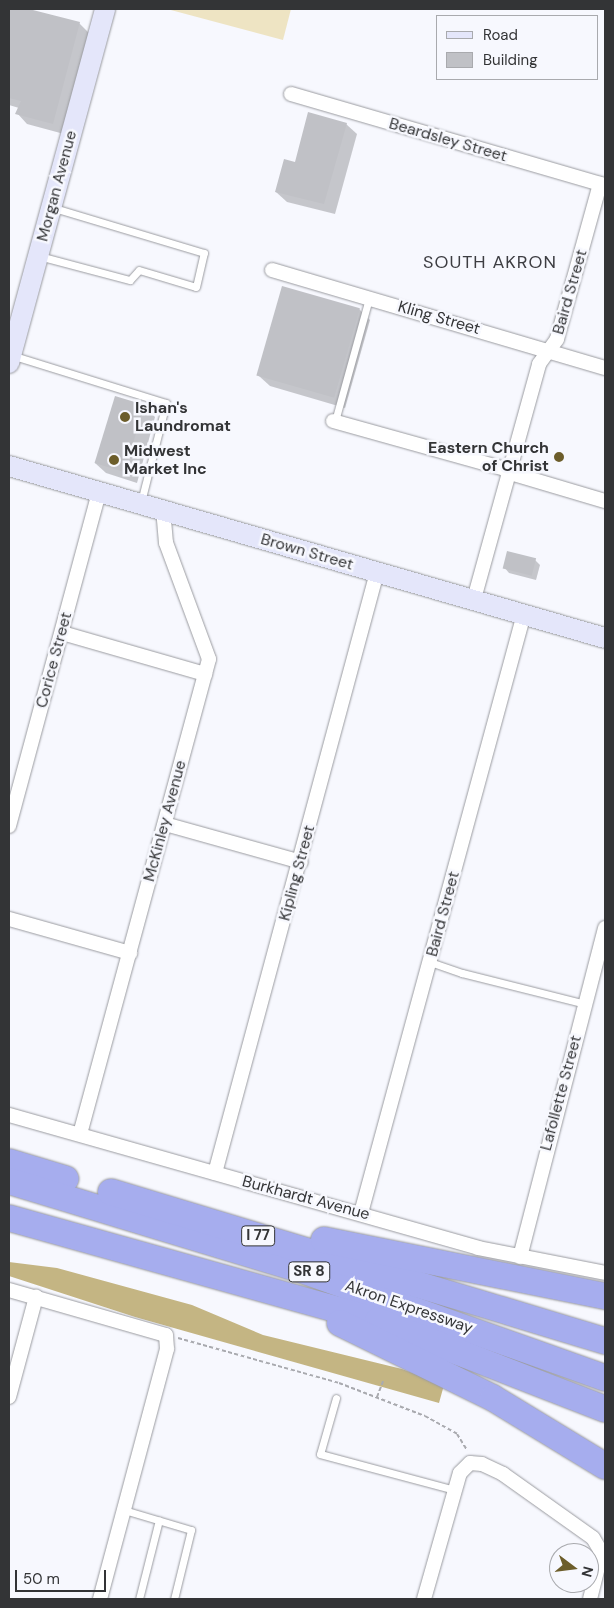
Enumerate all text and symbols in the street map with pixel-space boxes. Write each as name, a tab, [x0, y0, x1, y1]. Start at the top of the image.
legend	[436, 15, 599, 80]
text: Road	[483, 25, 518, 45]
text: Building	[483, 50, 538, 70]
street label: Beardsley Street	[387, 114, 509, 166]
street label: Morgan Avenue	[33, 128, 81, 244]
street label: Baird Street	[549, 247, 591, 337]
district label: SOUTH AKRON	[422, 251, 558, 273]
street label: Kling Street	[396, 297, 482, 339]
place label: Ishan's Laundromat	[135, 398, 231, 436]
marker: Ishan's Laundromat	[119, 411, 131, 423]
place label: Eastern Church of Christ	[428, 438, 549, 476]
place label: Midwest Market Inc	[124, 441, 207, 479]
marker: Eastern Church of Christ	[553, 451, 565, 463]
marker: Midwest Market Inc	[108, 454, 120, 466]
street label: Brown Street	[258, 530, 356, 574]
street label: Corice Street	[32, 610, 76, 710]
street label: McKinley Avenue	[140, 758, 190, 884]
street label: Kipling Street	[275, 823, 319, 923]
street label: Baird Street	[422, 869, 464, 959]
street label: Lafollette Street	[536, 1033, 586, 1153]
street label: Burkhardt Avenue	[240, 1172, 372, 1224]
road number: I 77	[240, 1224, 276, 1248]
road number: SR 8	[288, 1260, 330, 1284]
street label: Akron Expressway	[343, 1276, 475, 1338]
north arrow	[549, 1543, 599, 1593]
scale bar	[18, 1560, 109, 1592]
text: N	[578, 1564, 598, 1579]
text: 50 m	[23, 1569, 60, 1589]

